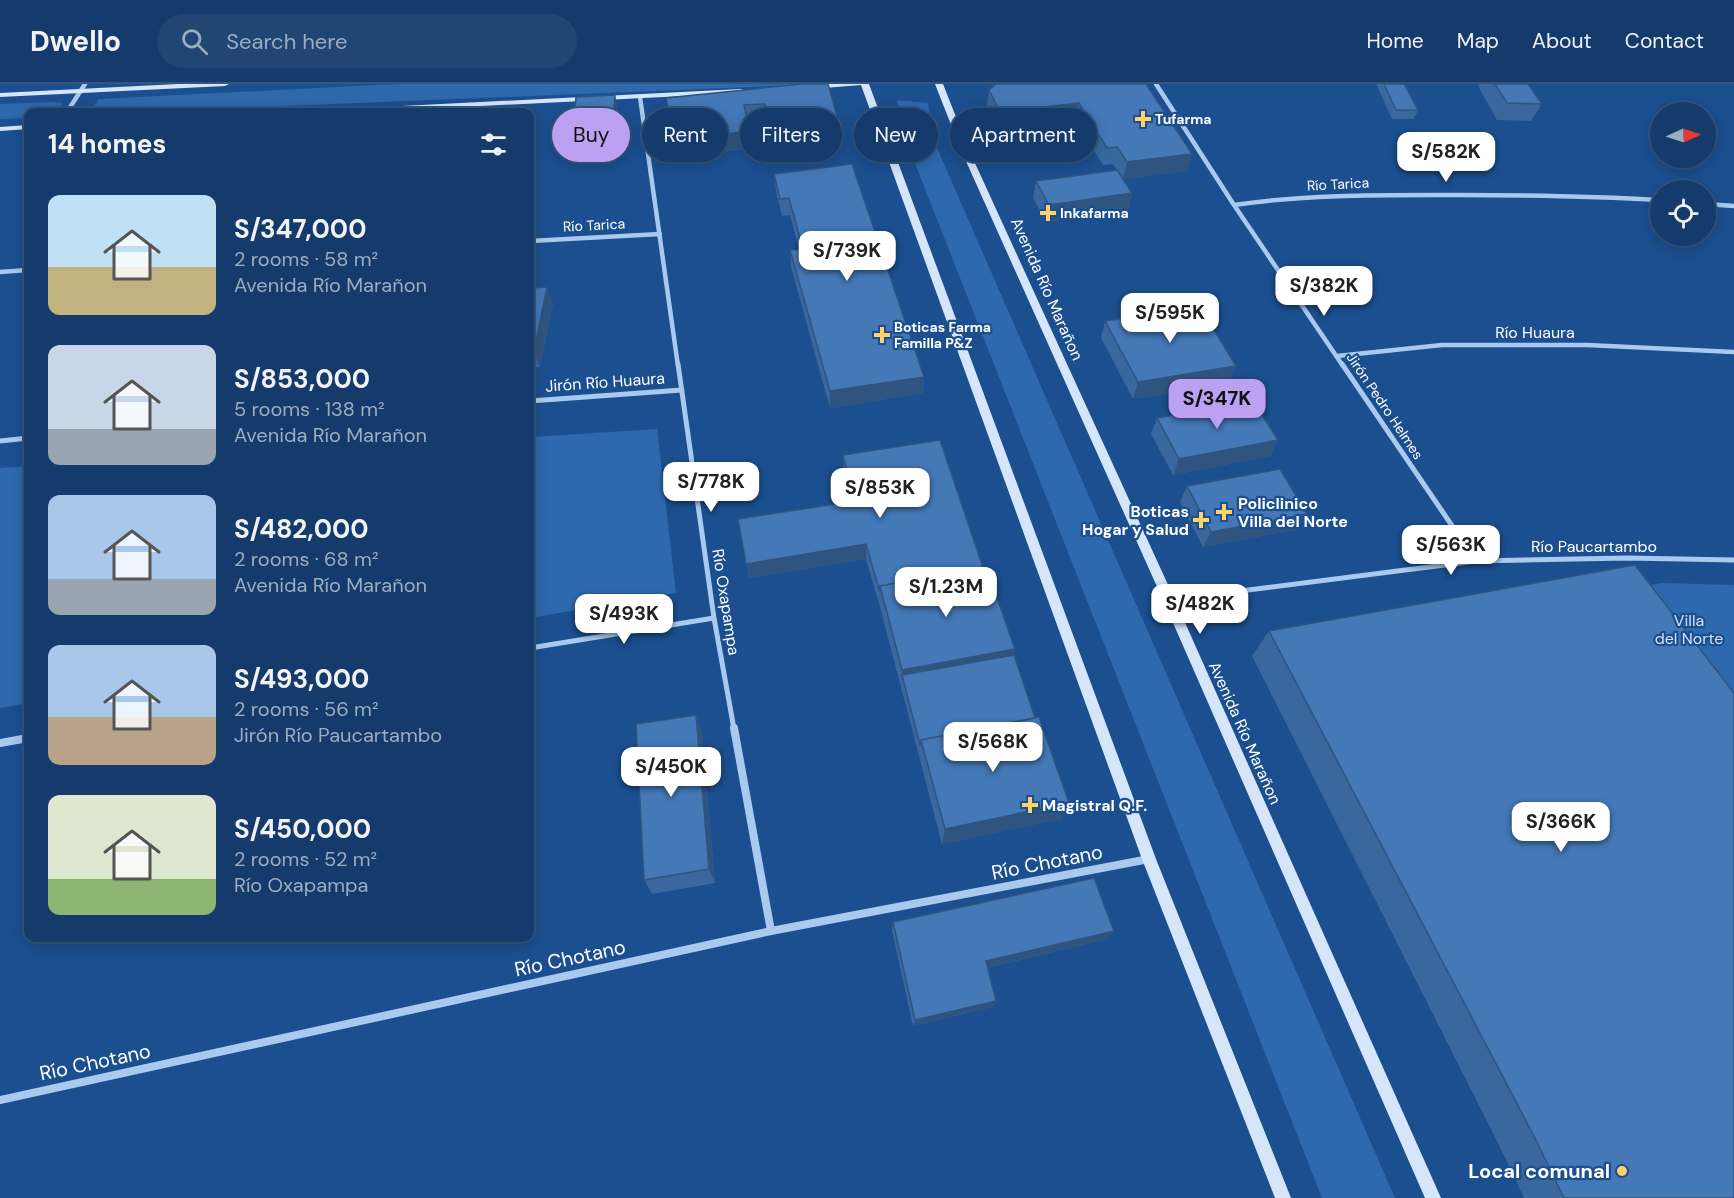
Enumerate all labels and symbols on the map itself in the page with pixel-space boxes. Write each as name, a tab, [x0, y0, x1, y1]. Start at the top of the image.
north arrow	[1650, 102, 1716, 168]
place label: Tufarma	[1155, 110, 1212, 128]
marker: Tufarma	[1136, 112, 1150, 126]
pin: S/582K	[1397, 132, 1495, 183]
street label: Río Tarica	[1307, 173, 1369, 195]
place label: Inkafarma	[1060, 204, 1129, 222]
marker: Inkafarma	[1041, 206, 1055, 220]
street label: Río Tarica	[563, 214, 625, 236]
street label: Avenida Río Marañon	[1006, 214, 1088, 364]
pin: S/739K	[798, 231, 896, 282]
pin: S/382K	[1275, 266, 1373, 317]
pin: S/595K	[1121, 293, 1219, 344]
place label: Boticas Farma Familla P&Z	[894, 318, 991, 352]
street label: Río Huaura	[1495, 322, 1575, 343]
marker: Boticas Farma Familla P&Z	[875, 328, 889, 342]
street label: Jirón Pedro Helmes	[1343, 349, 1427, 463]
street label: Jirón Río Huaura	[545, 367, 665, 397]
pin: S/347K	[1168, 379, 1266, 430]
pin: S/778K	[662, 462, 760, 513]
pin: S/853K	[831, 468, 929, 519]
place label: Policlinico Villa del Norte	[1238, 493, 1348, 532]
place label: Boticas Hogar y Salud	[1082, 501, 1189, 540]
marker: Policlinico Villa del Norte	[1215, 503, 1233, 521]
marker: Boticas Hogar y Salud	[1194, 513, 1208, 527]
pin: S/563K	[1402, 525, 1500, 576]
street label: Río Paucartambo	[1531, 536, 1657, 557]
street label: Río Oxapampa	[707, 547, 745, 657]
pin: S/1.23M	[891, 567, 1001, 618]
pin: S/482K	[1151, 584, 1249, 635]
pin: S/493K	[575, 594, 673, 645]
park label: Villa del Norte	[1655, 610, 1723, 649]
street label: Avenida Río Marañon	[1204, 658, 1286, 808]
pin: S/568K	[944, 722, 1042, 773]
pin: S/450K	[622, 747, 720, 798]
place label: Magistral Q.F.	[1042, 795, 1147, 816]
marker: Magistral Q.F.	[1023, 798, 1037, 812]
pin: S/366K	[1512, 802, 1610, 853]
street label: Río Chotano	[989, 838, 1105, 886]
street label: Río Chotano	[512, 934, 628, 982]
street label: Río Chotano	[37, 1038, 153, 1086]
place label: Local comunal	[1468, 1158, 1610, 1184]
marker: Local comunal	[1615, 1164, 1629, 1178]

